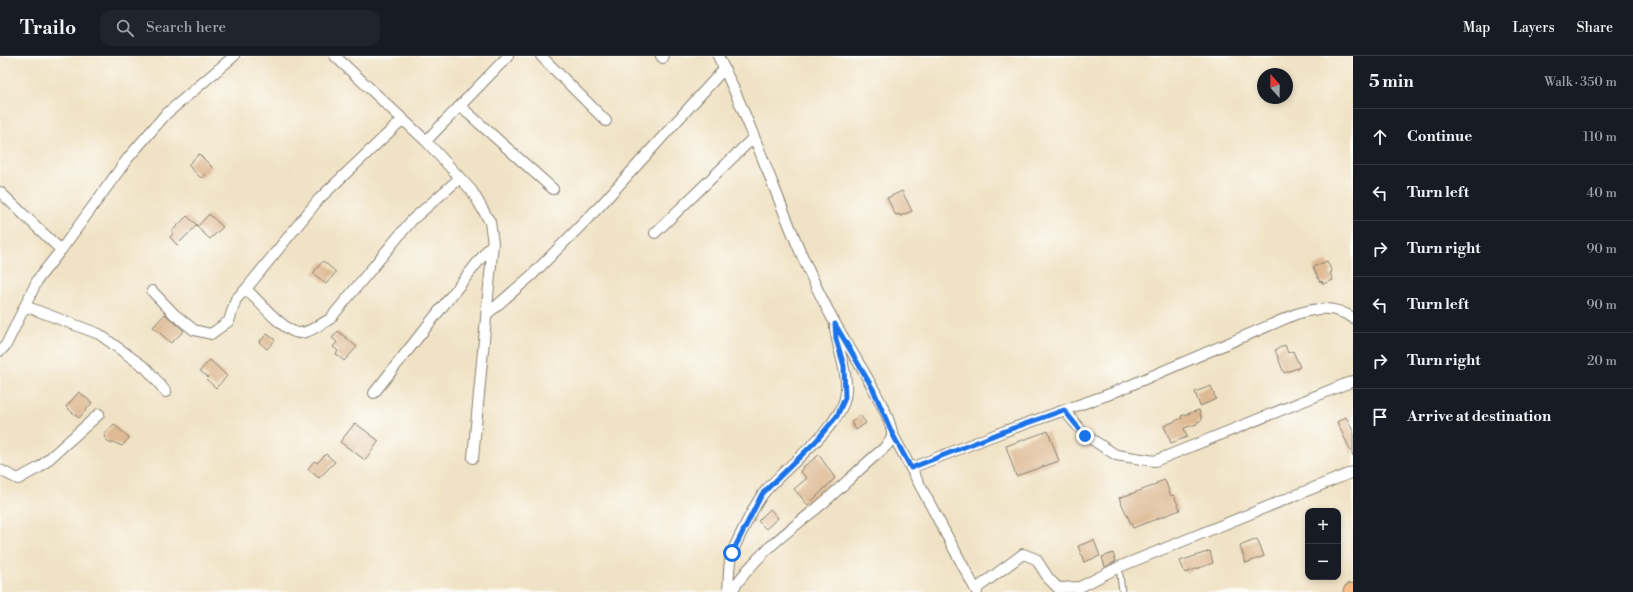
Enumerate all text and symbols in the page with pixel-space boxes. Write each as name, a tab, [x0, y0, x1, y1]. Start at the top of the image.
search box	[100, 10, 380, 46]
text: Trailo	[20, 16, 76, 40]
icon: search	[114, 17, 136, 39]
text: Search here	[146, 18, 226, 37]
text: Map	[1463, 19, 1490, 37]
text: Layers	[1512, 19, 1555, 37]
text: Share	[1577, 19, 1613, 37]
north arrow	[1257, 68, 1293, 104]
text: 5 min	[1369, 71, 1414, 93]
text: Walk · 350 m	[1544, 74, 1617, 90]
icon: ahead	[1369, 126, 1391, 148]
text: Continue	[1407, 127, 1472, 146]
text: 110 m	[1583, 129, 1617, 145]
icon: left	[1369, 182, 1391, 204]
text: Turn left	[1407, 183, 1469, 202]
text: 40 m	[1587, 185, 1617, 201]
icon: right	[1369, 238, 1391, 260]
text: Turn right	[1407, 239, 1481, 258]
text: 90 m	[1586, 241, 1617, 257]
icon: left	[1369, 294, 1391, 316]
text: Turn left	[1407, 295, 1469, 314]
text: 90 m	[1586, 297, 1617, 313]
icon: right	[1369, 350, 1391, 372]
text: Turn right	[1407, 351, 1481, 370]
text: 20 m	[1587, 353, 1617, 369]
icon: arrive	[1369, 406, 1391, 428]
text: Arrive at destination	[1407, 407, 1551, 426]
route end	[1076, 427, 1094, 445]
map controls	[1305, 508, 1341, 580]
button: +	[1305, 508, 1341, 544]
route start	[723, 544, 741, 562]
button: −	[1305, 544, 1341, 580]

